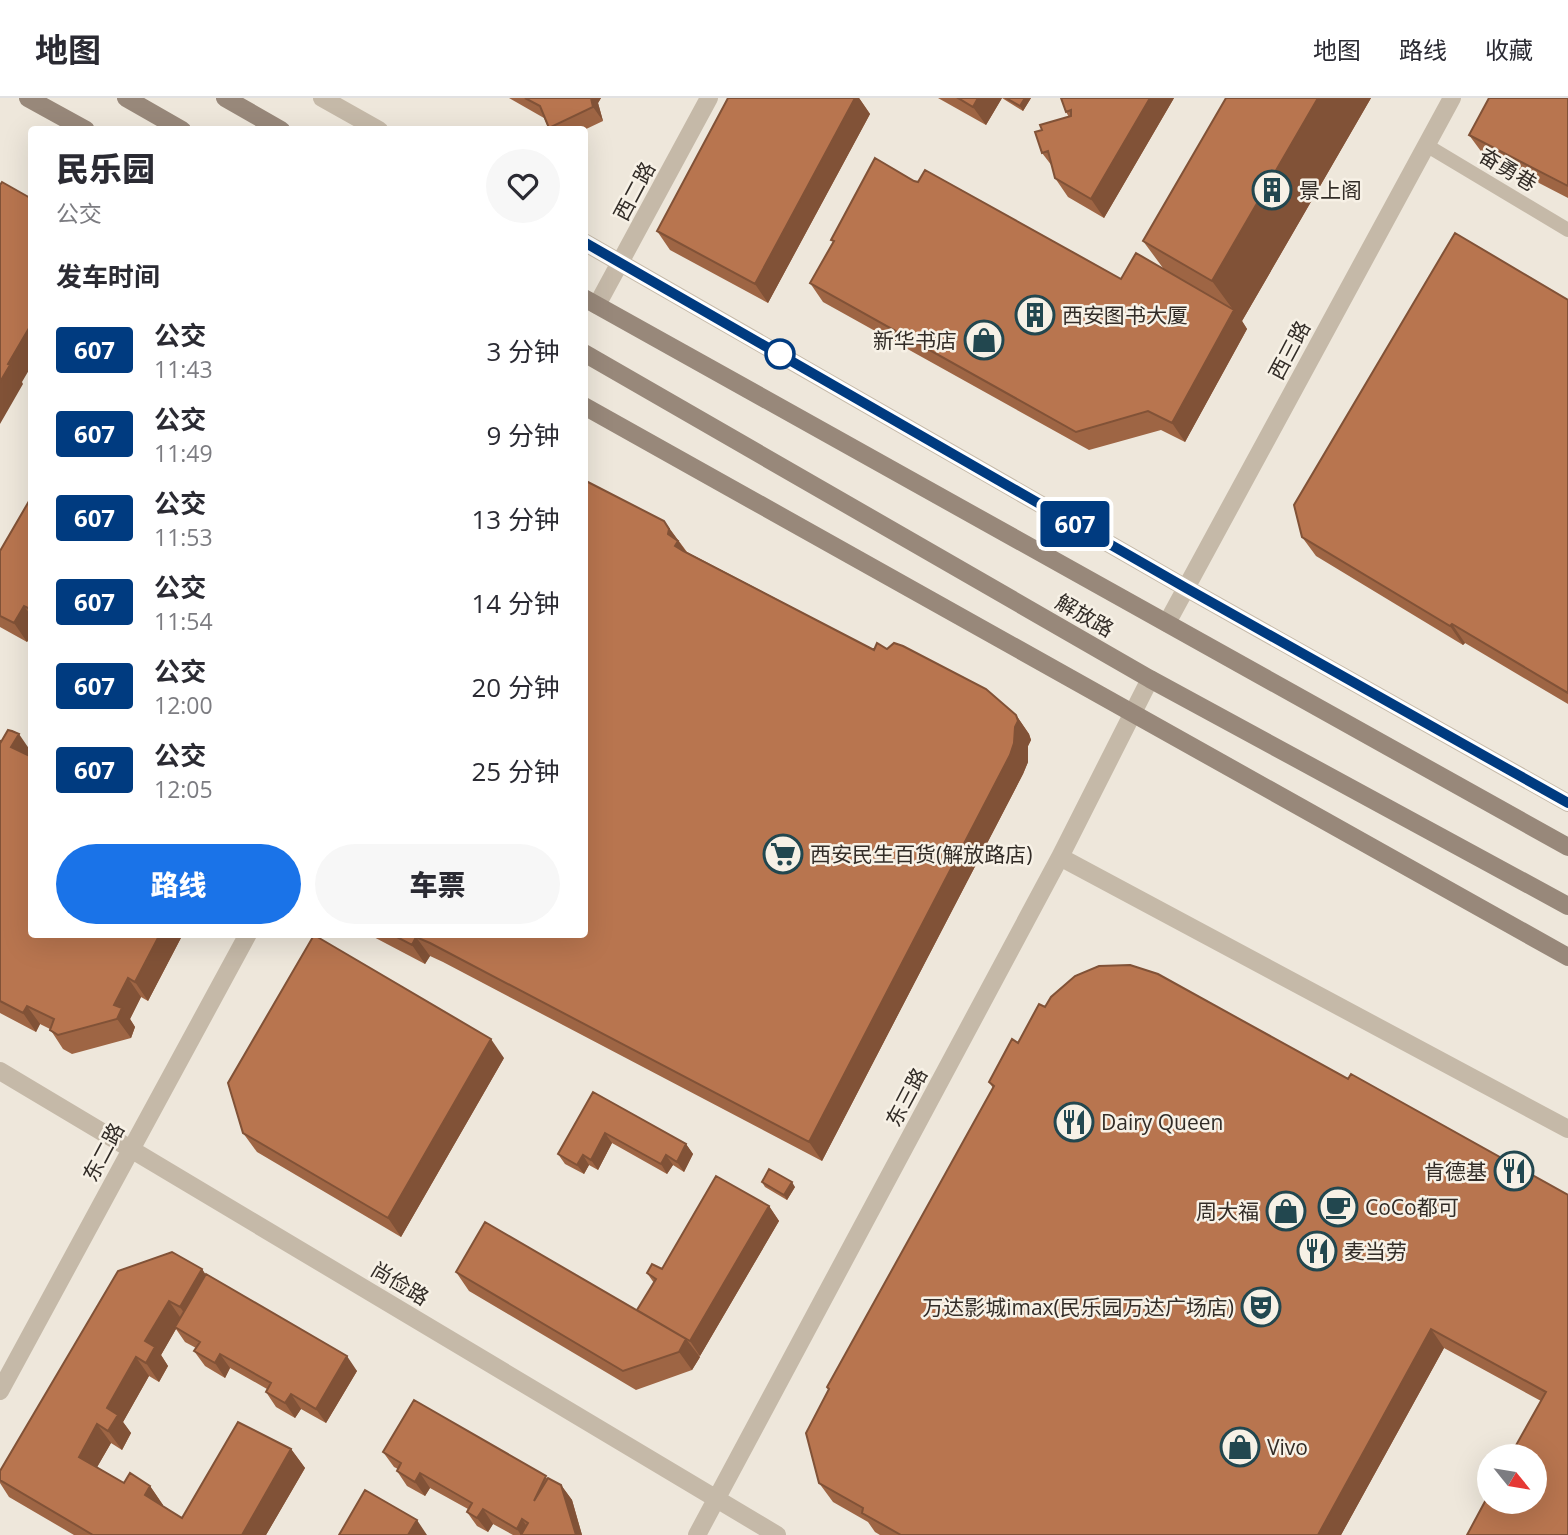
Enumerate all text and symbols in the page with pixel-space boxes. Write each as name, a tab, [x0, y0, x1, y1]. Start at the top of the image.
text: 地图	[35, 27, 101, 72]
text: 地图	[1313, 33, 1361, 66]
text: 路线	[1399, 33, 1447, 66]
text: 收藏	[1485, 33, 1533, 66]
street label: 奋勇巷	[1474, 141, 1542, 197]
text: 民乐园	[56, 146, 155, 191]
button: heart	[486, 149, 560, 223]
street label: 西二路	[607, 157, 661, 225]
building icon: 景上阁	[1251, 169, 1293, 211]
place label: 景上阁	[1299, 176, 1362, 204]
text: 公交	[56, 197, 102, 229]
text: 发车时间	[56, 258, 160, 294]
building icon: 西安图书大厦	[1014, 294, 1056, 336]
place label: 西安图书大厦	[1062, 301, 1188, 329]
street label: 西三路	[1262, 316, 1316, 384]
text: 公交	[154, 317, 206, 353]
shop icon: 新华书店	[963, 319, 1005, 361]
place label: 新华书店	[873, 326, 957, 354]
text: 607	[74, 333, 115, 366]
text: 3 分钟	[486, 333, 560, 369]
unlabelled marker	[765, 339, 795, 369]
text: 11:43	[154, 353, 213, 385]
text: 公交	[154, 401, 206, 437]
text: 607	[74, 417, 115, 450]
text: 9 分钟	[486, 417, 560, 453]
text: 11:49	[154, 437, 213, 469]
text: 公交	[154, 485, 206, 521]
text: 607	[74, 501, 115, 534]
text: 13 分钟	[472, 501, 560, 537]
line badge: 607	[1035, 501, 1115, 547]
text: 607	[1054, 507, 1096, 540]
text: 11:53	[154, 521, 213, 553]
text: 公交	[154, 569, 206, 605]
text: 607	[74, 585, 115, 618]
text: 14 分钟	[472, 585, 560, 621]
street label: 解放路	[1051, 587, 1119, 643]
text: 11:54	[154, 605, 213, 637]
text: 公交	[154, 653, 206, 689]
text: 607	[74, 669, 115, 702]
text: 20 分钟	[472, 669, 560, 705]
text: 12:00	[154, 689, 213, 721]
text: 公交	[154, 737, 206, 773]
text: 607	[74, 753, 115, 786]
text: 25 分钟	[472, 753, 560, 789]
text: 12:05	[154, 773, 213, 805]
supermarket icon: 西安民生百货(解放路店)	[762, 833, 804, 875]
place label: 西安民生百货(解放路店)	[810, 840, 1032, 868]
button: 路线	[56, 844, 301, 924]
button: 车票	[315, 844, 560, 924]
street label: 东三路	[879, 1063, 933, 1131]
restaurant icon: Dairy Queen	[1053, 1101, 1095, 1143]
place label: Dairy Queen	[1101, 1108, 1223, 1136]
street label: 东二路	[76, 1118, 130, 1186]
restaurant icon: 肯德基	[1493, 1150, 1535, 1192]
place label: 肯德基	[1424, 1157, 1487, 1185]
cafe icon: CoCo都可	[1317, 1186, 1359, 1228]
shop icon: 周大福	[1265, 1190, 1307, 1232]
place label: CoCo都可	[1365, 1193, 1459, 1221]
place label: 周大福	[1196, 1197, 1259, 1225]
restaurant icon: 麦当劳	[1296, 1230, 1338, 1272]
place label: 麦当劳	[1344, 1237, 1407, 1265]
street label: 尚俭路	[366, 1255, 434, 1311]
theatre icon: 万达影城imax(民乐园万达广场店)	[1240, 1286, 1282, 1328]
place label: 万达影城imax(民乐园万达广场店)	[922, 1293, 1234, 1321]
shop icon: Vivo	[1219, 1426, 1261, 1468]
place label: Vivo	[1267, 1433, 1308, 1461]
north arrow	[1477, 1444, 1547, 1514]
map controls	[1477, 1444, 1547, 1514]

